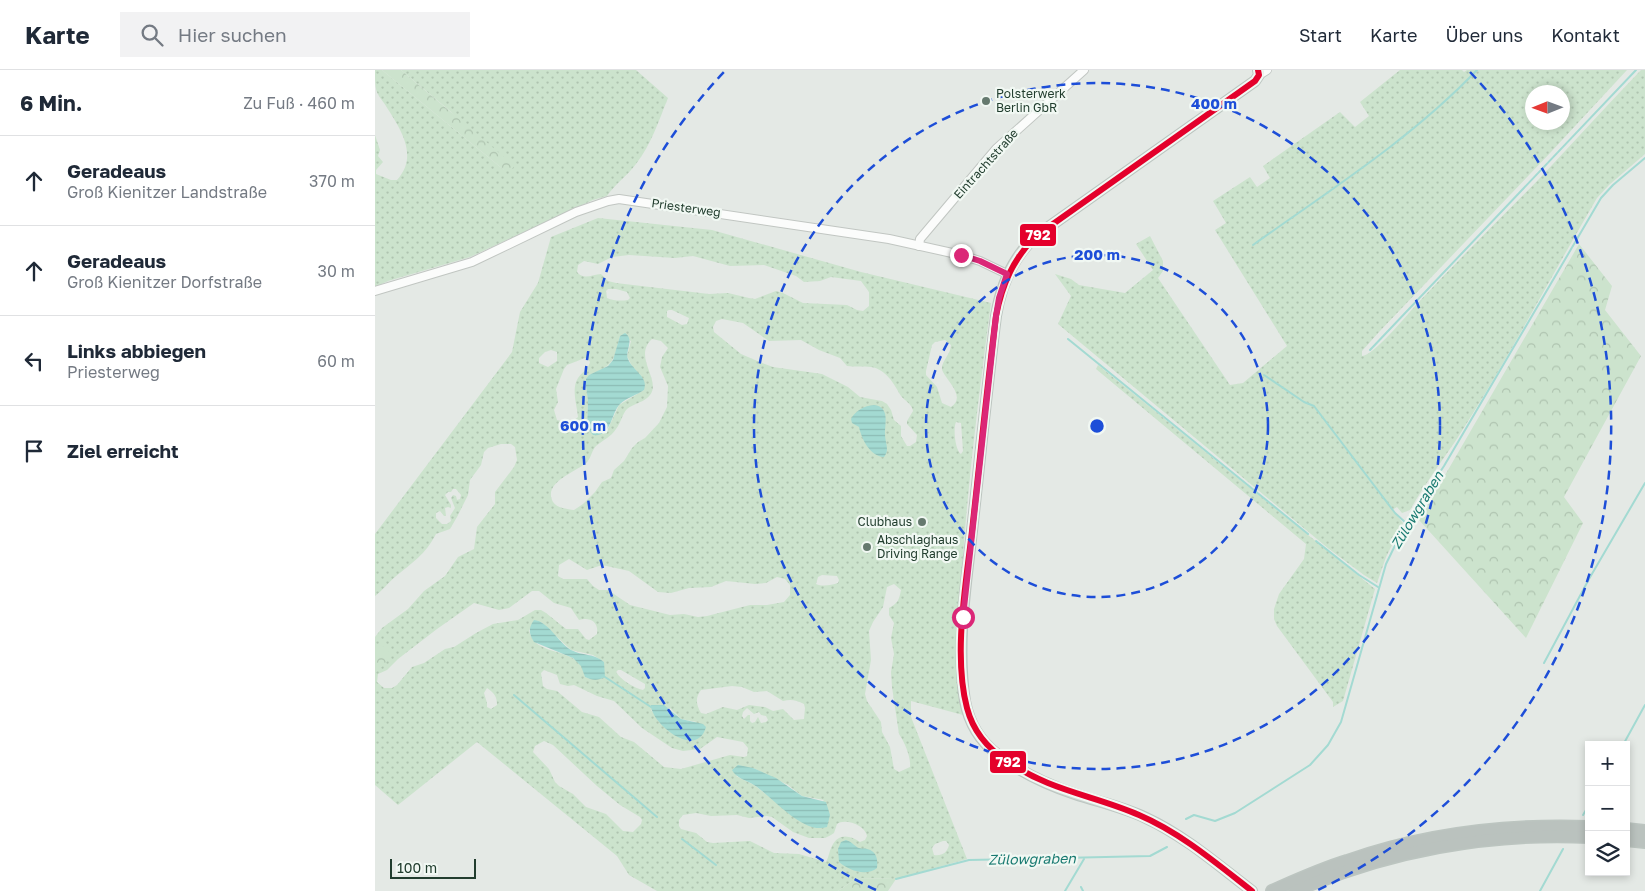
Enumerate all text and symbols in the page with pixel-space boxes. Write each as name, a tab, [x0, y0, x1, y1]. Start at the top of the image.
search box	[120, 12, 470, 57]
text: Karte	[25, 20, 90, 49]
icon: search	[138, 21, 166, 49]
text: Hier suchen	[178, 23, 287, 46]
text: Start	[1299, 24, 1342, 46]
text: Karte	[1370, 24, 1417, 46]
text: Über uns	[1445, 24, 1523, 46]
text: Kontakt	[1551, 24, 1620, 46]
north arrow	[1525, 85, 1570, 130]
place label: Polsterwerk Berlin GbR	[996, 86, 1066, 115]
text: 6 Min.	[20, 90, 82, 116]
text: Zu Fuß · 460 m	[243, 93, 355, 113]
text: 400 m	[1191, 94, 1237, 112]
marker: Polsterwerk Berlin GbR	[980, 95, 992, 107]
street label: Eintrachtstraße	[950, 126, 1021, 202]
text: Geradeaus	[67, 159, 166, 182]
icon: ahead	[20, 167, 48, 195]
text: 370 m	[309, 171, 355, 191]
text: Groß Kienitzer Landstraße	[67, 182, 267, 202]
street label: Priesterweg	[651, 195, 722, 220]
line badge: 792	[1019, 223, 1057, 247]
text: 792	[1025, 226, 1051, 243]
route end	[950, 244, 973, 267]
text: 200 m	[1074, 245, 1120, 263]
text: Geradeaus	[67, 249, 166, 272]
icon: ahead	[20, 257, 48, 285]
text: 30 m	[318, 261, 355, 281]
text: Groß Kienitzer Dorfstraße	[67, 272, 262, 292]
text: Links abbiegen	[67, 339, 206, 362]
icon: left	[20, 347, 48, 375]
text: 60 m	[317, 351, 355, 371]
text: Priesterweg	[67, 362, 160, 382]
text: 600 m	[560, 416, 606, 434]
centre of rings	[1088, 417, 1106, 435]
icon: arrive	[20, 437, 48, 465]
text: Ziel erreicht	[67, 439, 179, 462]
water label: Zülowgraben	[1387, 467, 1447, 552]
place label: Clubhaus	[858, 514, 912, 529]
marker: Clubhaus	[916, 516, 928, 528]
place label: Abschlaghaus Driving Range	[877, 532, 958, 561]
marker: Abschlaghaus Driving Range	[861, 541, 873, 553]
route start	[952, 606, 975, 629]
map controls	[1585, 741, 1630, 876]
button: +	[1585, 741, 1630, 786]
line badge: 792	[989, 750, 1027, 774]
text: 792	[995, 753, 1021, 770]
button: −	[1585, 786, 1630, 831]
button: layers	[1585, 831, 1630, 876]
water label: Zülowgraben	[988, 849, 1077, 868]
scale bar	[390, 856, 476, 879]
text: 100 m	[397, 859, 437, 876]

